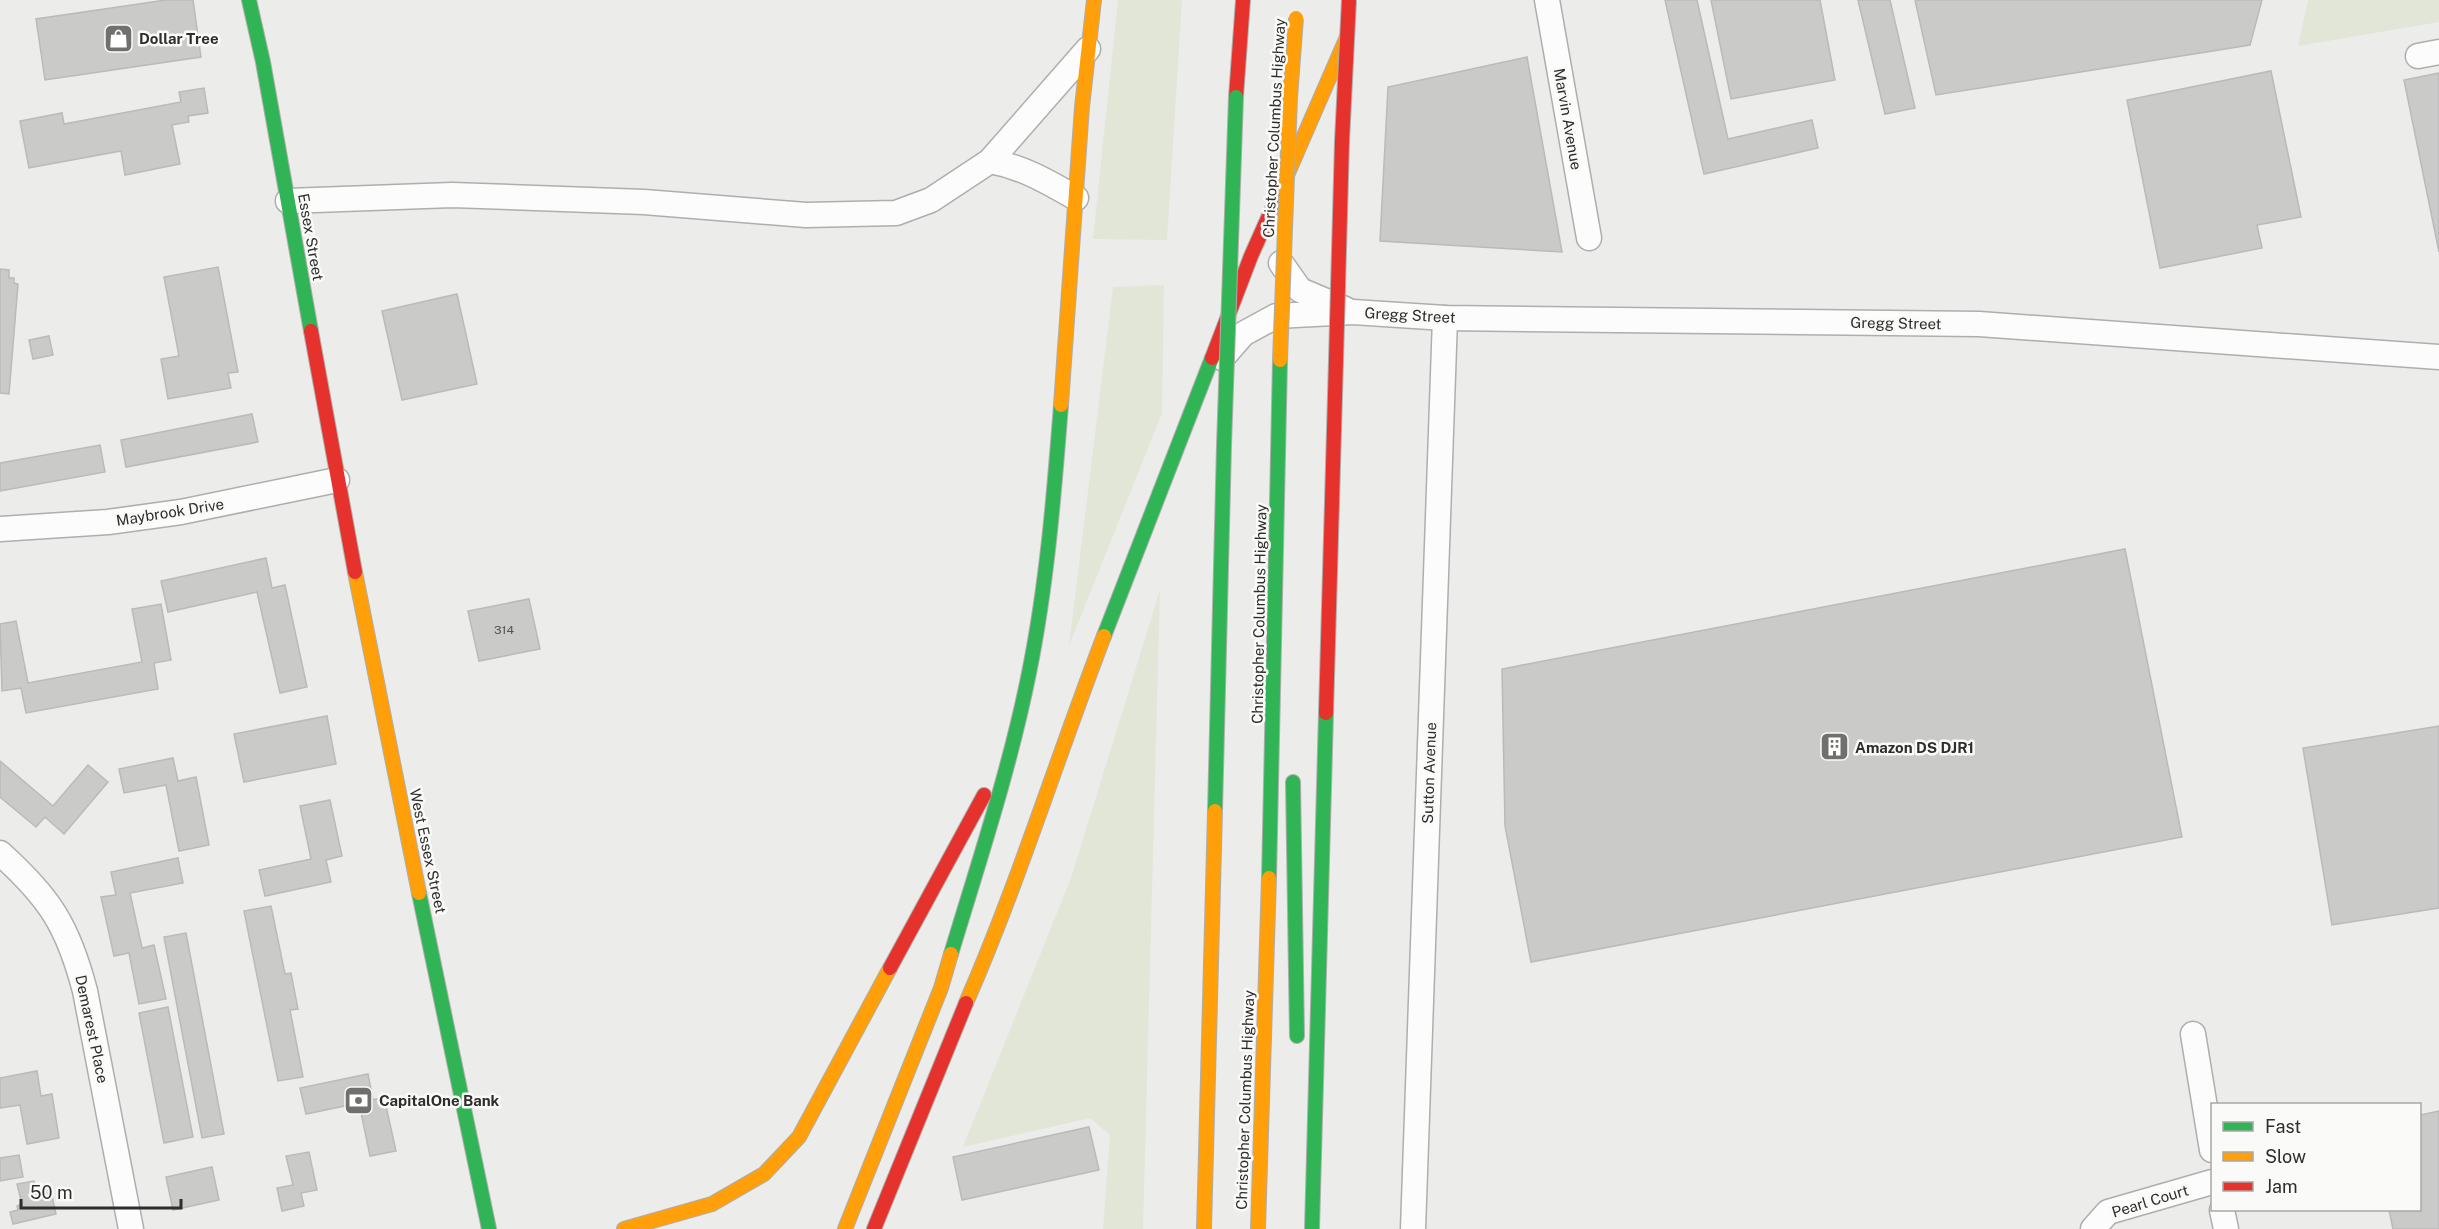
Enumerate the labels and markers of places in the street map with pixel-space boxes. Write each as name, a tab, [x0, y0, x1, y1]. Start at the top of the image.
shop icon: Dollar Tree	[102, 22, 134, 54]
place label: Dollar Tree	[139, 30, 219, 47]
building icon: Amazon DS DJR1	[1818, 731, 1850, 763]
place label: Amazon DS DJR1	[1855, 739, 1974, 756]
bank icon: CapitalOne Bank	[342, 1084, 374, 1116]
place label: CapitalOne Bank	[379, 1092, 500, 1109]

